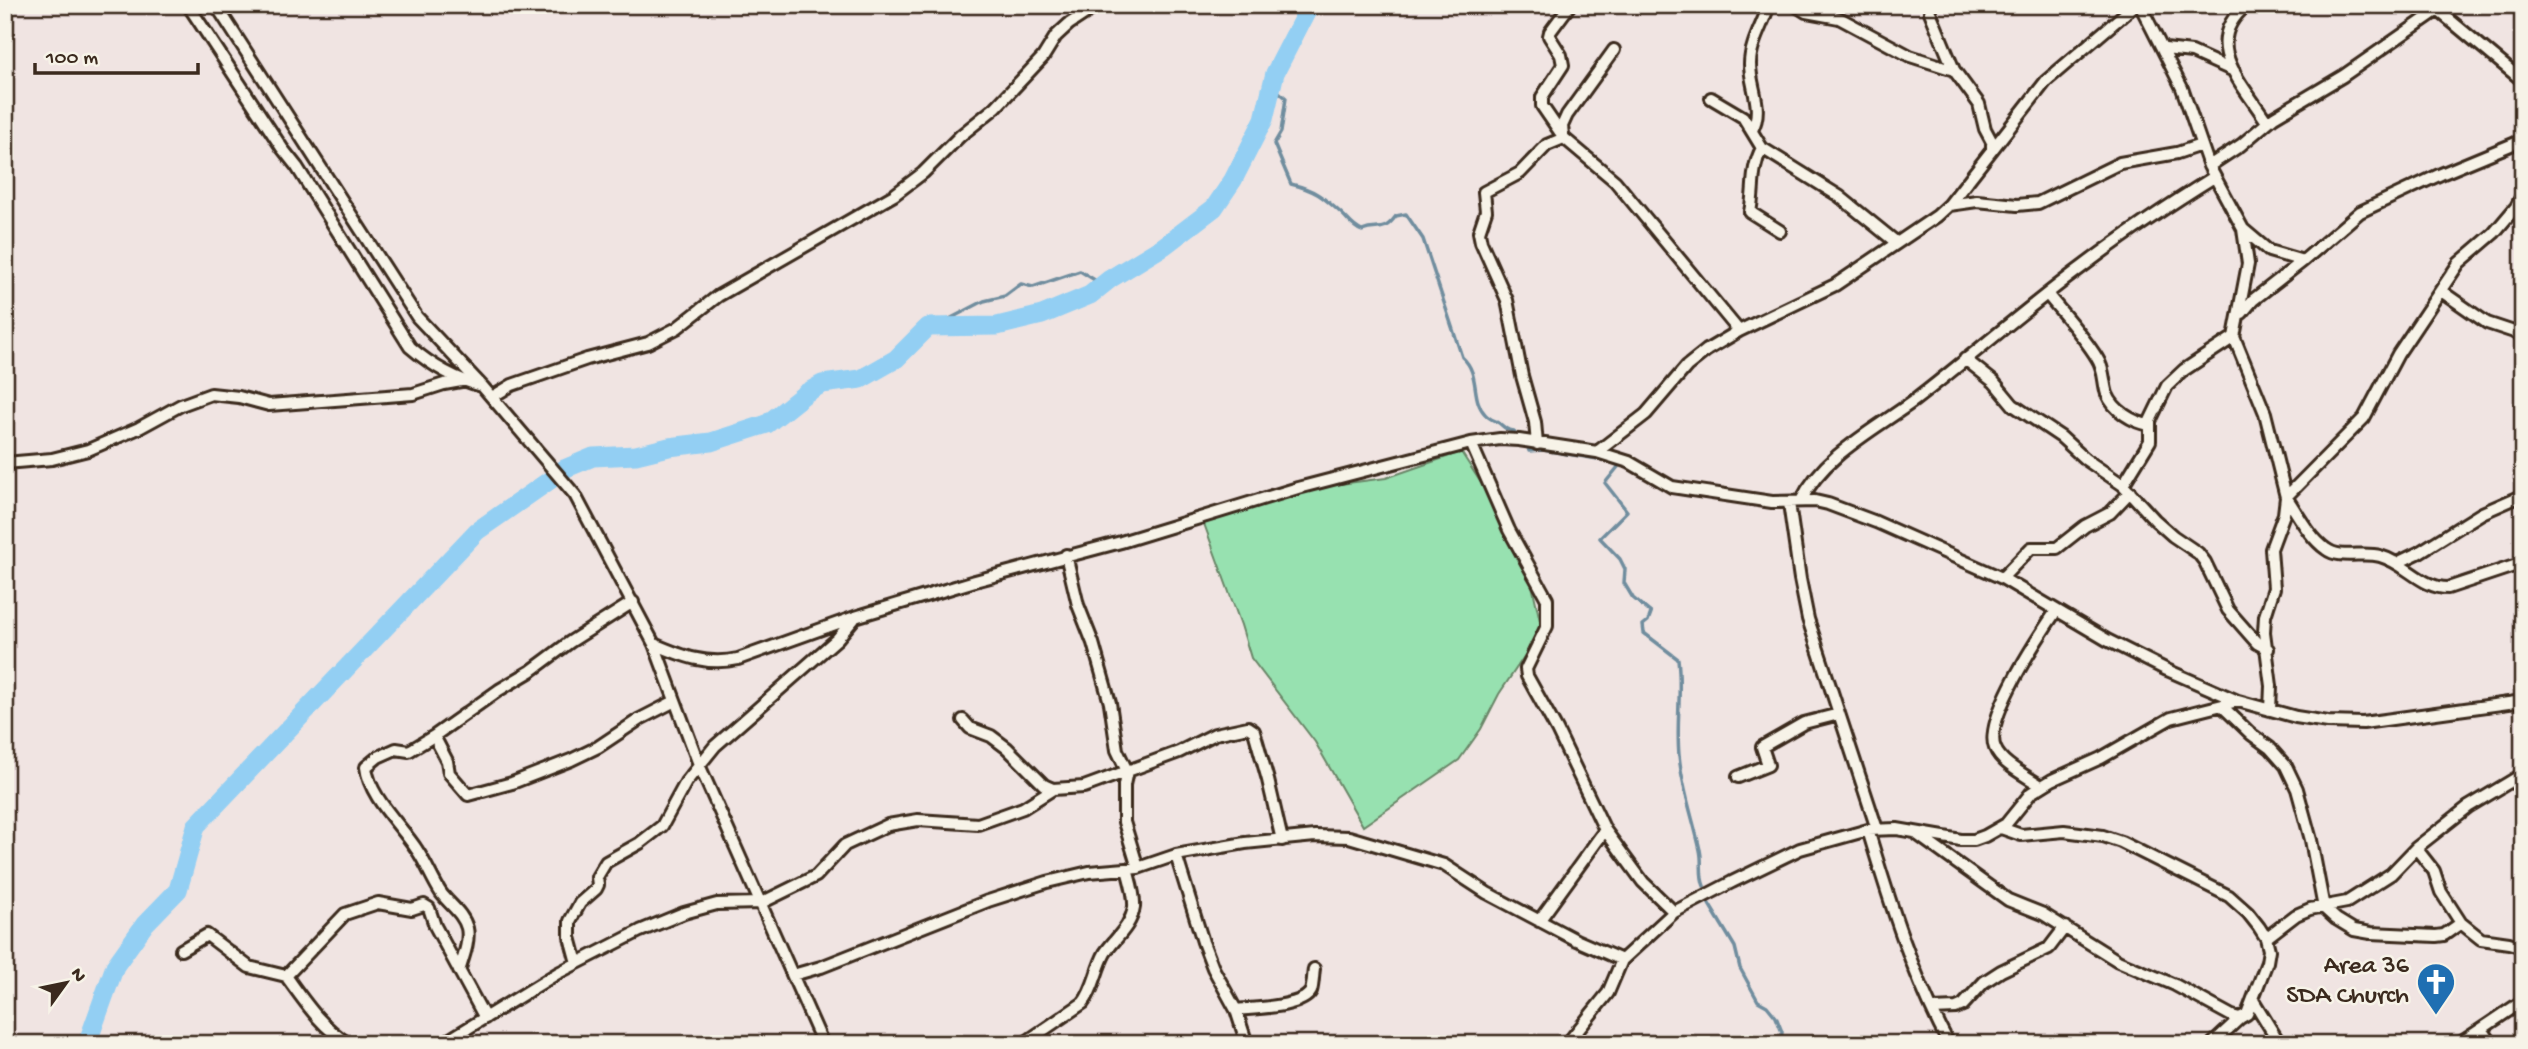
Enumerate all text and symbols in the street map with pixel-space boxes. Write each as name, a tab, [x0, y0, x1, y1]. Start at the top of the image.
scale bar	[35, 32, 198, 76]
text: 100 m	[45, 47, 98, 72]
north arrow	[32, 948, 102, 1018]
place label: Area 36 SDA Church	[2286, 952, 2410, 1013]
church icon: Area 36 SDA Church	[2415, 961, 2457, 1016]
text: N	[64, 964, 90, 987]

